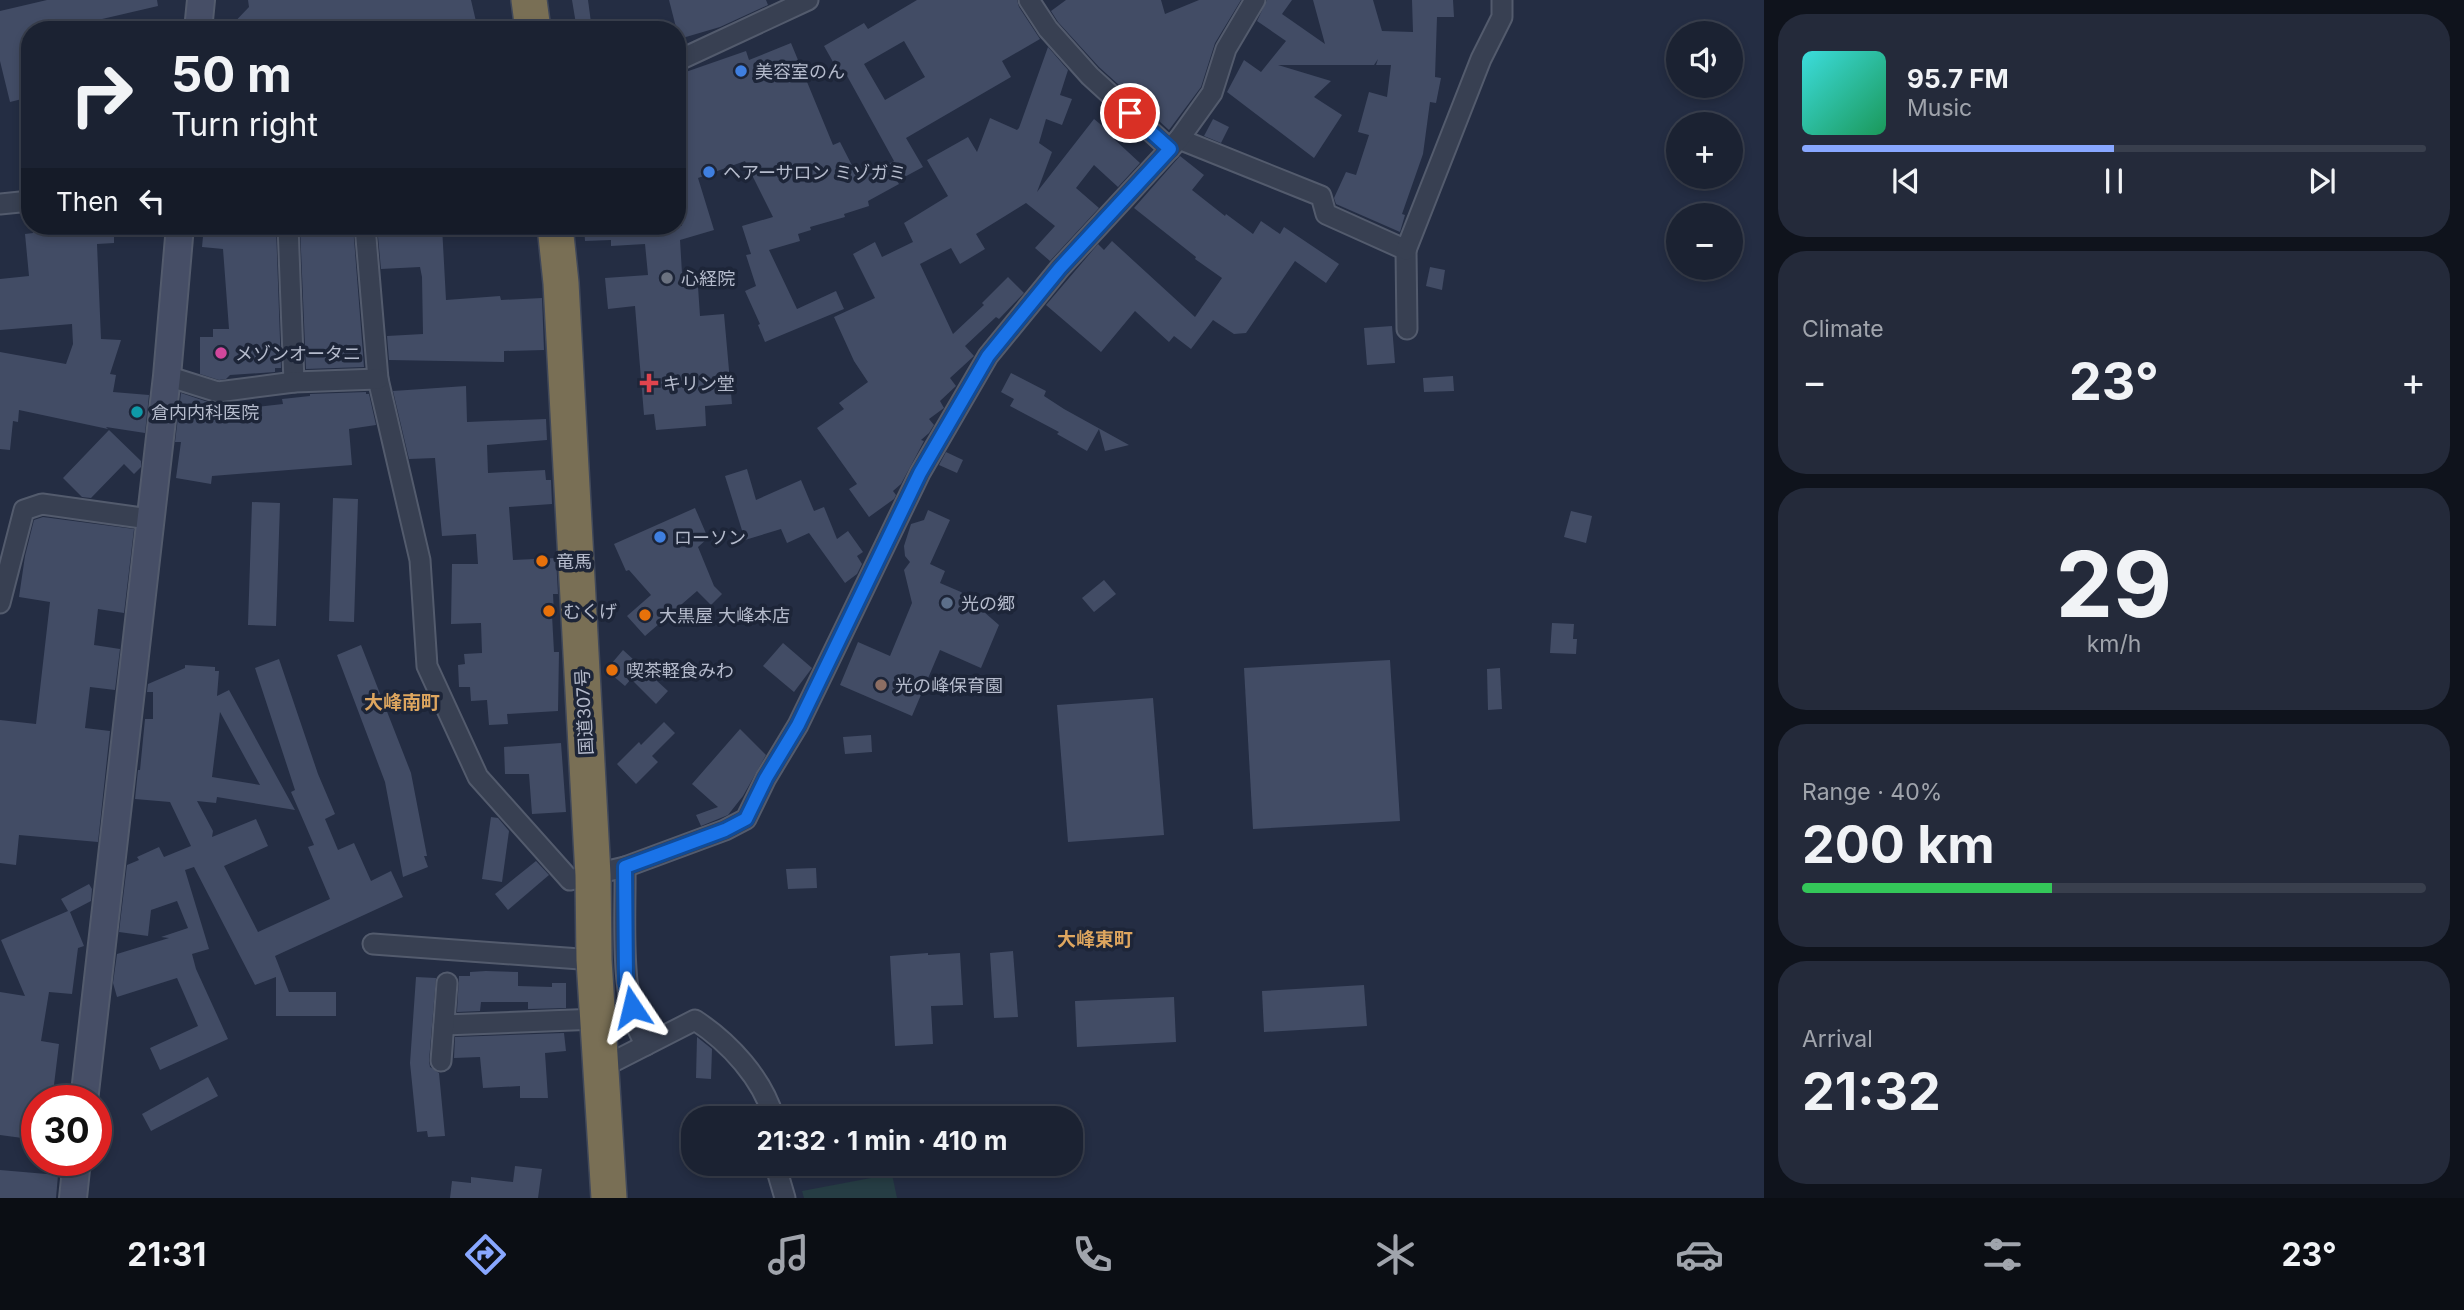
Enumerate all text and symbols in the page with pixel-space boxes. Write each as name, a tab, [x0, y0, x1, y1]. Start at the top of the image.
map controls	[1666, 21, 1743, 280]
button: sound	[1666, 21, 1743, 98]
text: 50 m	[171, 45, 292, 104]
icon: right	[56, 49, 147, 140]
place label: 美容室のん	[755, 61, 845, 82]
marker: 美容室のん	[733, 63, 749, 79]
text: 95.7 FM	[1907, 63, 2009, 94]
pin	[1100, 83, 1160, 143]
icon: arrive	[1111, 94, 1149, 132]
text: Music	[1907, 94, 1972, 122]
text: Turn right	[171, 105, 318, 144]
button: +	[1666, 112, 1743, 189]
place label: ヘアーサロン ミゾガミ	[723, 162, 907, 183]
icon: previous	[1887, 162, 1925, 200]
icon: pause	[2095, 162, 2133, 200]
icon: next	[2303, 162, 2341, 200]
marker: ヘアーサロン ミゾガミ	[701, 164, 717, 180]
icon: left	[133, 182, 171, 220]
text: Then	[56, 186, 119, 217]
button: −	[1666, 203, 1743, 280]
place label: 心経院	[681, 268, 735, 289]
marker: 心経院	[659, 270, 675, 286]
text: Climate	[1802, 315, 1884, 343]
place label: メゾンオータニ	[235, 343, 361, 364]
marker: メゾンオータニ	[213, 345, 229, 361]
text: 23°	[2069, 350, 2159, 413]
text: −	[1802, 358, 1827, 404]
text: +	[2401, 358, 2426, 404]
place label: キリン堂	[663, 373, 735, 394]
marker: キリン堂	[641, 375, 657, 391]
place label: 倉内内科医院	[151, 402, 259, 423]
marker: 倉内内科医院	[129, 404, 145, 420]
place label: ローソン	[674, 527, 746, 548]
marker: ローソン	[652, 529, 668, 545]
text: 29	[2056, 529, 2172, 639]
place label: 竜馬	[556, 551, 592, 572]
marker: 竜馬	[534, 553, 550, 569]
place label: 光の郷	[961, 593, 1015, 614]
marker: 光の郷	[939, 595, 955, 611]
place label: むくげ	[563, 601, 617, 622]
marker: むくげ	[541, 603, 557, 619]
place label: 大黒屋 大峰本店	[659, 605, 790, 626]
marker: 大黒屋 大峰本店	[637, 607, 653, 623]
text: km/h	[2087, 630, 2141, 658]
place label: 喫茶軽食みわ	[626, 660, 734, 681]
marker: 喫茶軽食みわ	[604, 662, 620, 678]
street label: 国道307号	[571, 668, 597, 756]
place label: 光の峰保育園	[895, 675, 1003, 696]
marker: 光の峰保育園	[873, 677, 889, 693]
district label: 大峰南町	[364, 691, 440, 714]
text: Range · 40%	[1802, 778, 1942, 806]
text: 200 km	[1802, 813, 1995, 876]
district label: 大峰東町	[1057, 928, 1133, 951]
position arrow	[595, 970, 669, 1044]
text: Arrival	[1802, 1025, 1873, 1053]
text: 21:32	[1802, 1060, 1941, 1123]
speed limit sign: 30	[21, 1085, 112, 1176]
text: 21:32 · 1 min · 410 m	[757, 1125, 1007, 1156]
icon: directions	[461, 1230, 510, 1279]
icon: music	[764, 1230, 813, 1279]
icon: phone	[1068, 1230, 1117, 1279]
icon: climate	[1371, 1230, 1420, 1279]
icon: car	[1675, 1230, 1724, 1279]
icon: filters	[1978, 1230, 2027, 1279]
text: 21:31	[127, 1235, 206, 1274]
text: 23°	[2281, 1235, 2337, 1274]

